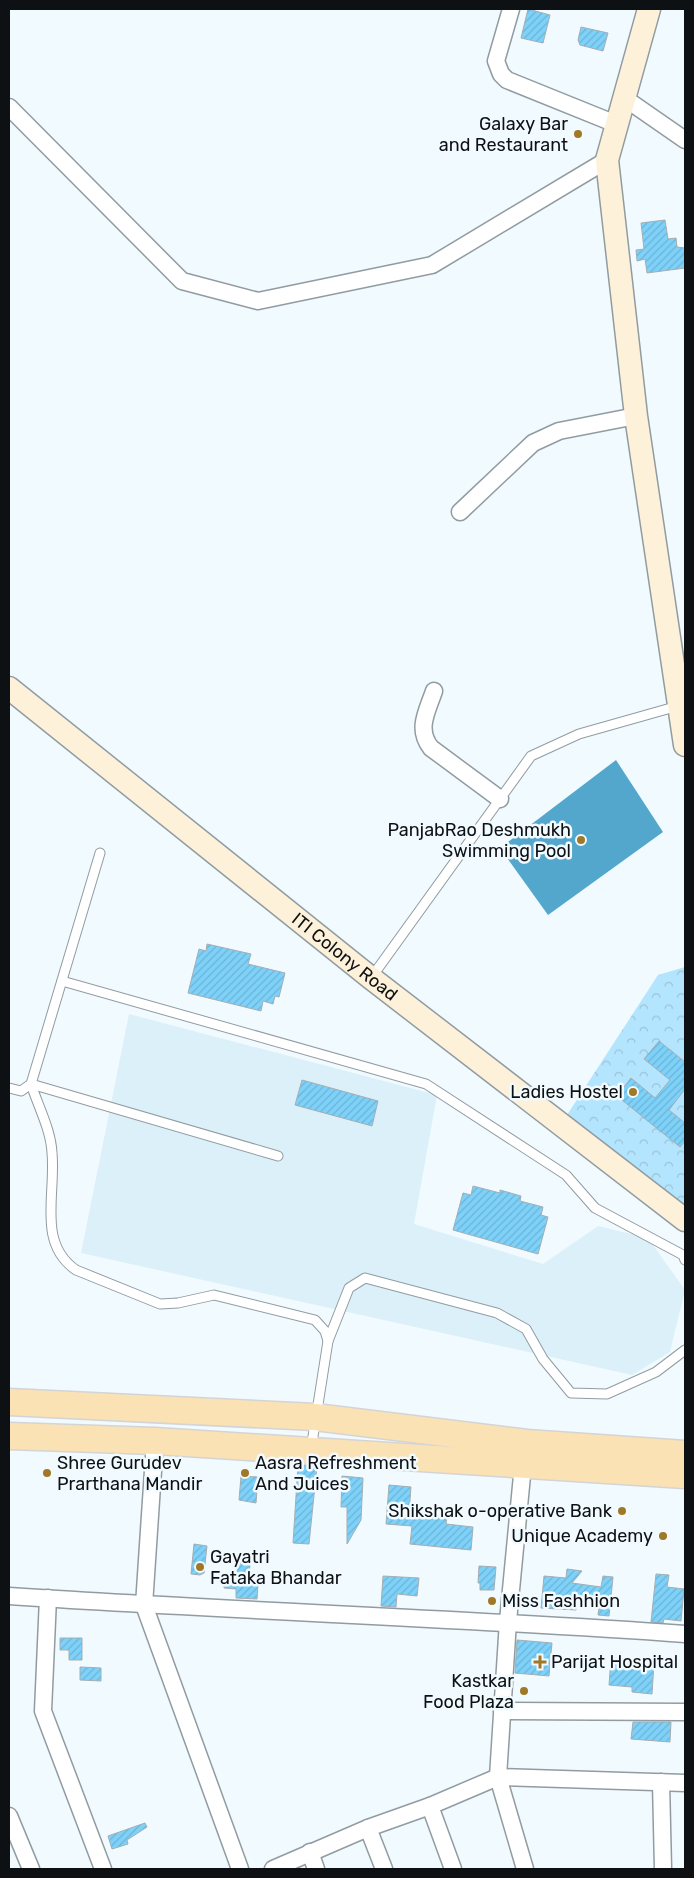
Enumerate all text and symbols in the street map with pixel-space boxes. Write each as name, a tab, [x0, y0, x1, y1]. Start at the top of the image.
place label: Galaxy Bar and Restaurant	[439, 113, 568, 156]
marker: Galaxy Bar and Restaurant	[572, 128, 584, 140]
place label: PanjabRao Deshmukh Swimming Pool	[387, 819, 571, 862]
marker: PanjabRao Deshmukh Swimming Pool	[575, 834, 587, 846]
street label: ITI Colony Road	[287, 908, 402, 1005]
place label: Ladies Hostel	[510, 1081, 623, 1103]
marker: Ladies Hostel	[627, 1086, 639, 1098]
place label: Shree Gurudev Prarthana Mandir	[57, 1452, 202, 1495]
place label: Aasra Refreshment And Juices	[255, 1452, 417, 1495]
marker: Shree Gurudev Prarthana Mandir	[41, 1467, 53, 1479]
marker: Aasra Refreshment And Juices	[239, 1467, 251, 1479]
place label: Shikshak o-operative Bank	[388, 1500, 613, 1522]
marker: Shikshak o-operative Bank	[616, 1505, 628, 1517]
place label: Unique Academy	[511, 1525, 653, 1547]
marker: Unique Academy	[657, 1530, 669, 1542]
place label: Gayatri Fataka Bhandar	[210, 1546, 342, 1589]
marker: Gayatri Fataka Bhandar	[194, 1561, 206, 1573]
place label: Miss Fashhion	[502, 1590, 620, 1612]
marker: Miss Fashhion	[486, 1595, 498, 1607]
place label: Parijat Hospital	[551, 1651, 678, 1673]
marker: Parijat Hospital	[533, 1655, 547, 1669]
place label: Kastkar Food Plaza	[423, 1670, 514, 1713]
marker: Kastkar Food Plaza	[518, 1685, 530, 1697]

